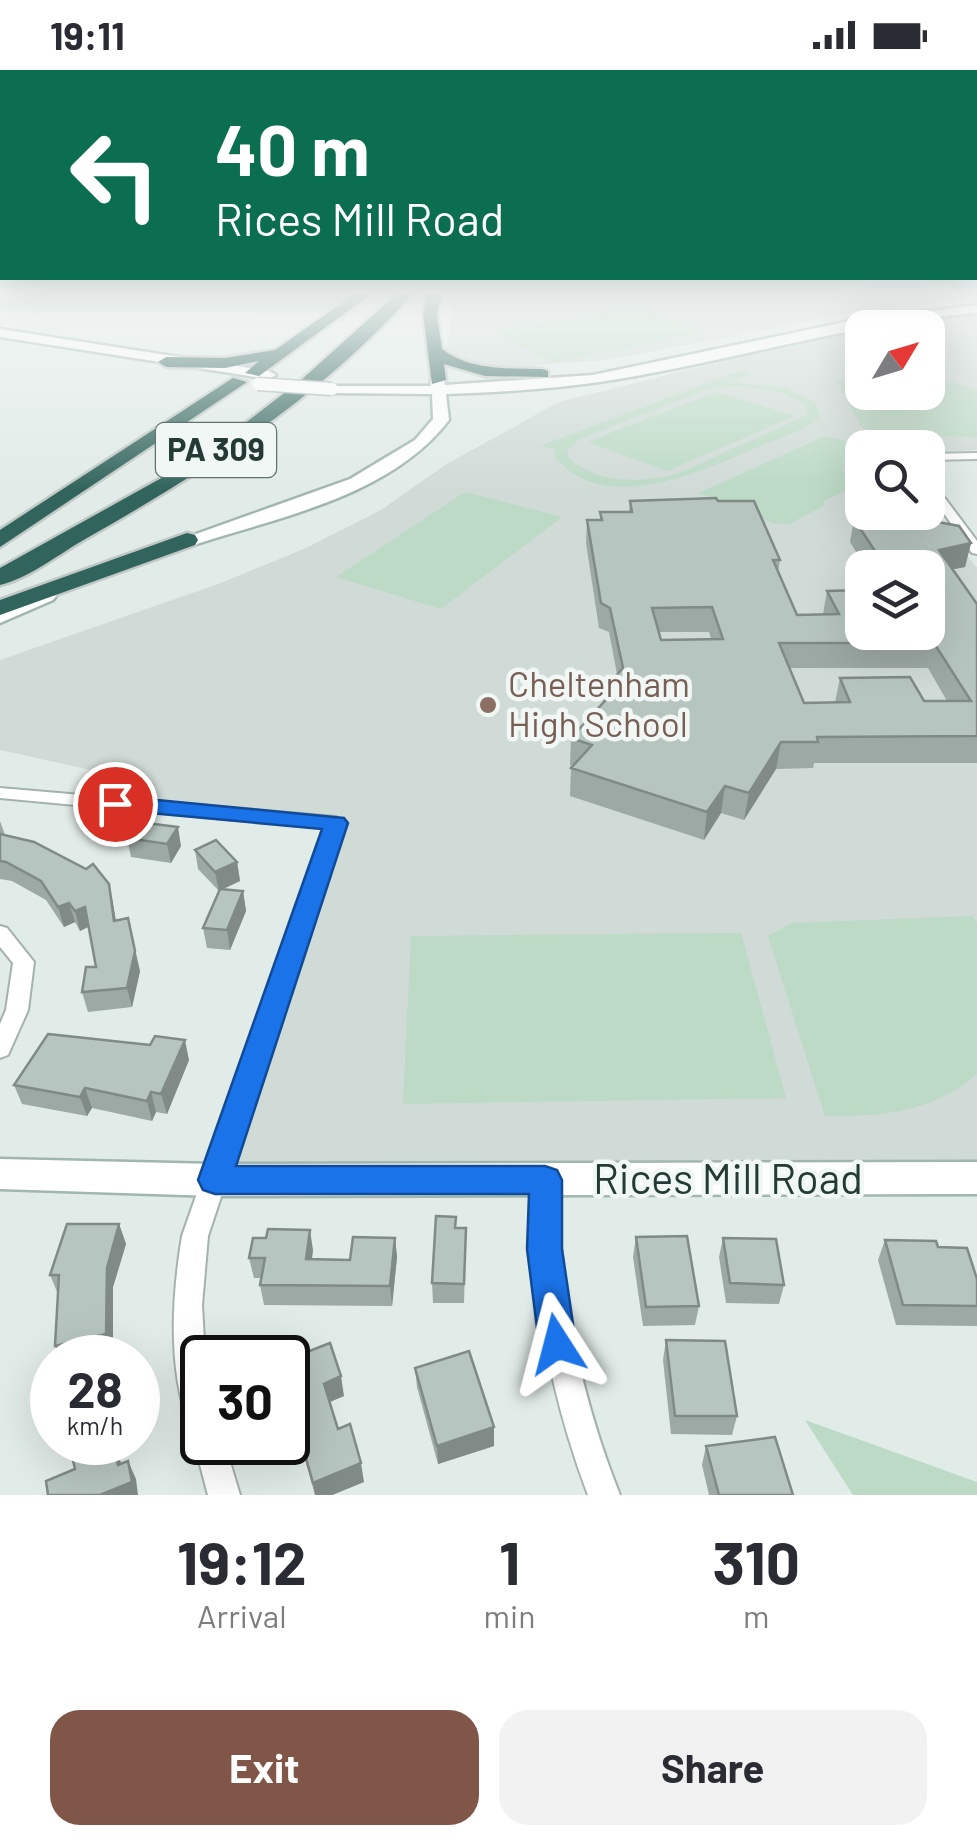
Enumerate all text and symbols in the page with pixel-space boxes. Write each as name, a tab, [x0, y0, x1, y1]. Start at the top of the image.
text: 19:11	[50, 12, 125, 58]
text: 40 m	[215, 106, 370, 190]
icon: left	[50, 110, 180, 240]
text: Rices Mill Road	[215, 191, 504, 245]
north arrow	[845, 310, 945, 410]
map controls	[845, 310, 945, 650]
road number: PA 309	[156, 423, 276, 477]
button: search	[845, 430, 945, 530]
button: layers	[845, 550, 945, 650]
place label: Cheltenham High School	[508, 662, 690, 744]
marker: Cheltenham High School	[477, 694, 499, 716]
pin	[73, 762, 158, 847]
icon: arrive	[88, 777, 143, 832]
street label: Rices Mill Road	[593, 1152, 863, 1202]
position arrow	[505, 1292, 609, 1396]
speed limit sign: 30	[180, 1335, 310, 1465]
text: 28	[67, 1358, 123, 1418]
text: km/h	[67, 1410, 123, 1440]
text: 19:12	[177, 1525, 307, 1597]
text: 1	[499, 1525, 520, 1597]
text: 310	[712, 1525, 800, 1597]
text: Arrival	[197, 1596, 287, 1634]
text: min	[484, 1596, 535, 1634]
text: m	[743, 1596, 769, 1634]
button: Exit	[50, 1710, 479, 1825]
button: Share	[499, 1710, 927, 1825]

